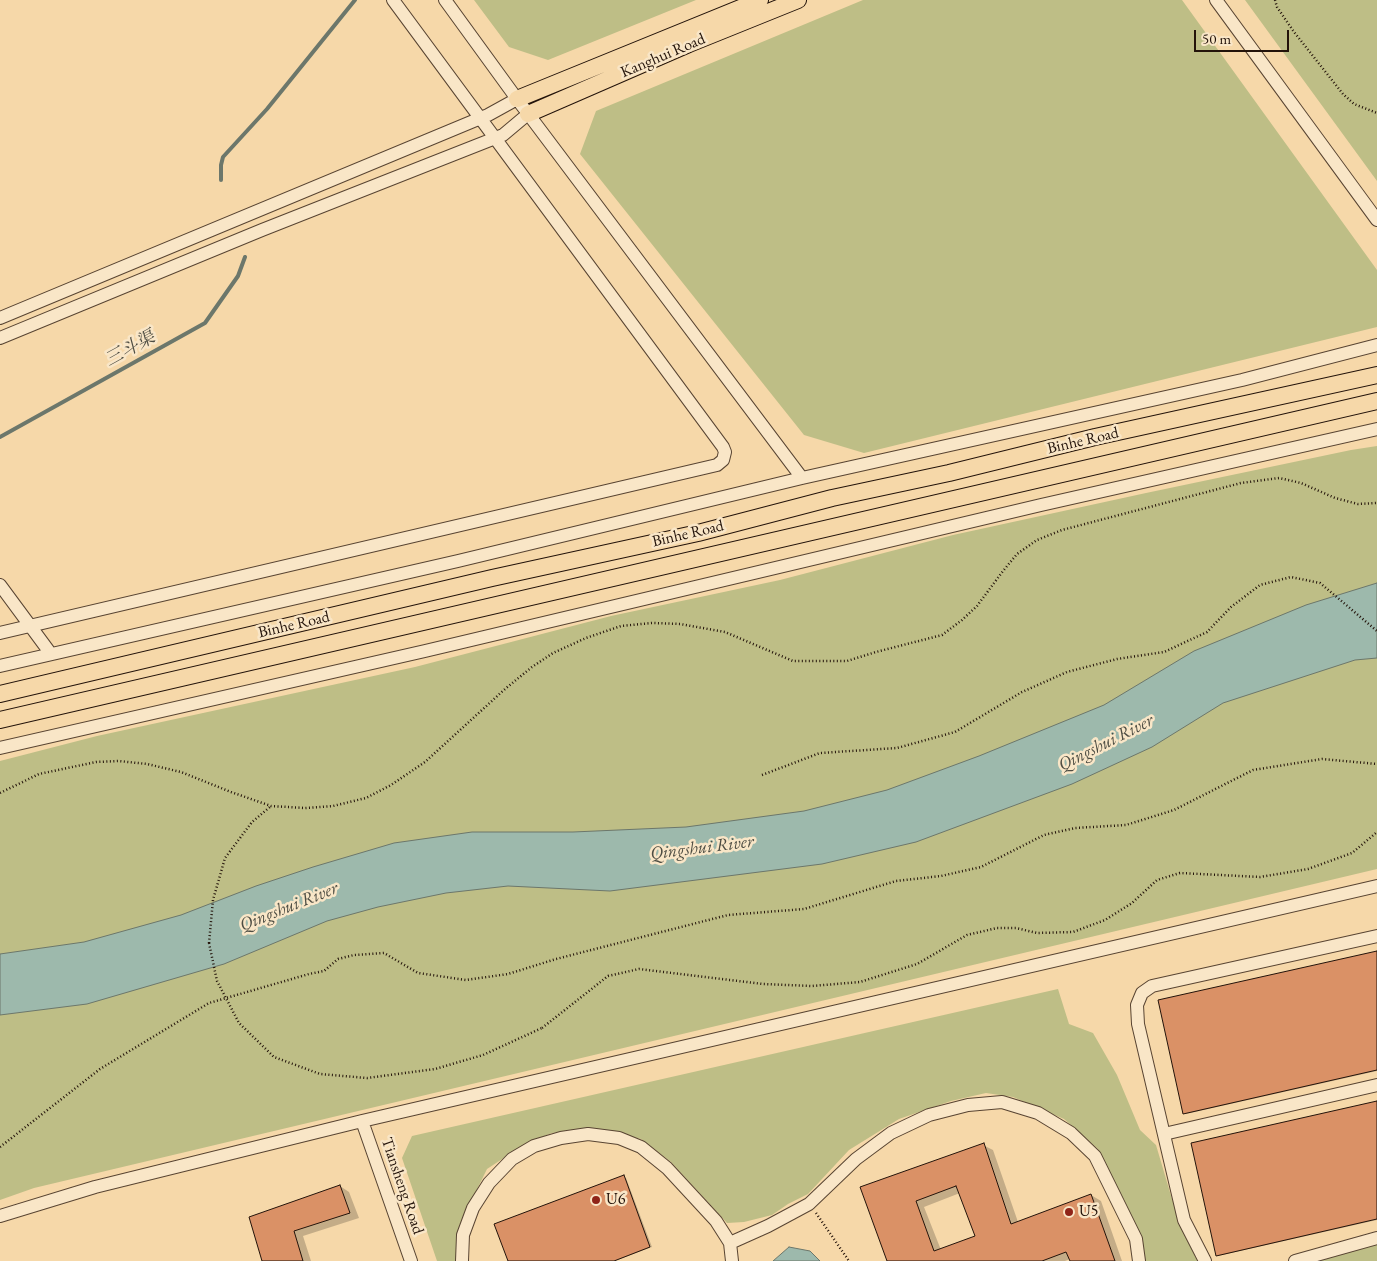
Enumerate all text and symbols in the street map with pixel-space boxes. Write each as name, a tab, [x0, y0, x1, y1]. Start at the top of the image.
scale bar	[1197, 20, 1292, 52]
text: 50 m	[1202, 29, 1231, 48]
street label: Kanghui Road	[618, 30, 708, 82]
water label: 三斗渠	[101, 326, 159, 372]
street label: Binhe Road	[1045, 423, 1121, 459]
street label: Binhe Road	[650, 516, 726, 552]
street label: Binhe Road	[256, 607, 332, 643]
water label: Qingshui River	[1055, 710, 1157, 776]
water label: Qingshui River	[649, 831, 755, 865]
water label: Qingshui River	[237, 878, 341, 936]
street label: Tiansheng Road	[376, 1135, 428, 1237]
place label: U6	[606, 1190, 625, 1210]
marker: U6	[590, 1194, 602, 1206]
place label: U5	[1079, 1202, 1098, 1222]
marker: U5	[1063, 1206, 1075, 1218]

